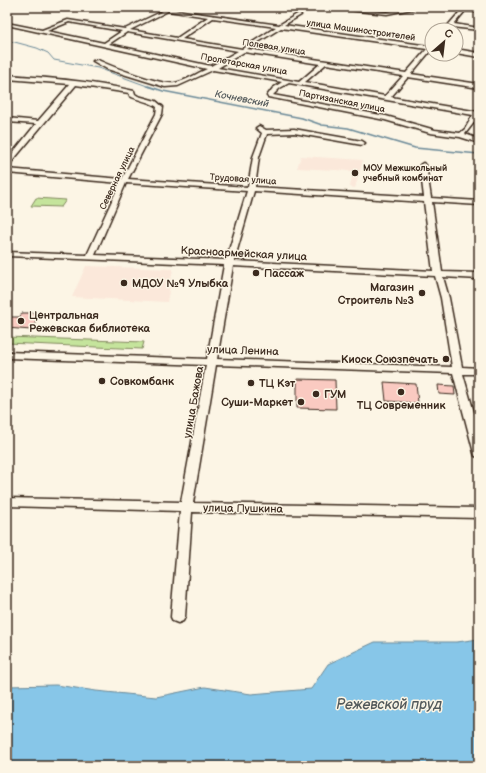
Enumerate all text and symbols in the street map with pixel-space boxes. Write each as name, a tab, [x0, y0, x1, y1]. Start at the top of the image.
street label: улица Машиностроителей	[306, 17, 416, 44]
north arrow	[424, 22, 464, 62]
text: С	[442, 26, 455, 41]
street label: Полевая улица	[242, 37, 307, 58]
street label: Пролетарская улица	[200, 51, 289, 78]
water label: Кочневский	[214, 88, 270, 110]
street label: Партизанская улица	[298, 88, 387, 115]
street label: Северная улица	[97, 144, 138, 211]
place label: МОУ Межшкольный учебный комбинат	[363, 163, 447, 184]
marker: МОУ Межшкольный учебный комбинат	[350, 168, 360, 178]
street label: Трудовая улица	[209, 172, 277, 187]
street label: Красноармейская улица	[180, 244, 308, 263]
place label: Пассаж	[264, 267, 304, 280]
marker: Пассаж	[251, 268, 261, 278]
place label: МДОУ №9 Улыбка	[132, 277, 229, 290]
marker: МДОУ №9 Улыбка	[119, 278, 129, 288]
place label: Магазин Строитель №3	[338, 281, 415, 307]
marker: Магазин Строитель №3	[417, 288, 427, 298]
place label: Центральная Режевская библиотека	[29, 309, 150, 335]
marker: Центральная Режевская библиотека	[16, 316, 26, 326]
street label: улица Ленина	[207, 343, 279, 358]
place label: Киоск Союзпечать	[341, 353, 438, 366]
marker: Киоск Союзпечать	[441, 354, 451, 364]
street label: улица Бажова	[181, 365, 206, 439]
place label: Совкомбанк	[110, 375, 174, 388]
marker: Совкомбанк	[97, 376, 107, 386]
place label: ТЦ Кэт	[259, 377, 296, 390]
marker: ТЦ Кэт	[246, 378, 256, 388]
marker: ТЦ Современник	[396, 387, 406, 397]
place label: ГУМ	[324, 388, 346, 401]
marker: ГУМ	[311, 389, 321, 399]
place label: Суши-Маркет	[221, 396, 294, 409]
marker: Суши-Маркет	[296, 397, 306, 407]
place label: ТЦ Современник	[357, 399, 445, 412]
street label: улица Пушкина	[203, 501, 284, 516]
water label: Режевской пруд	[336, 696, 442, 713]

